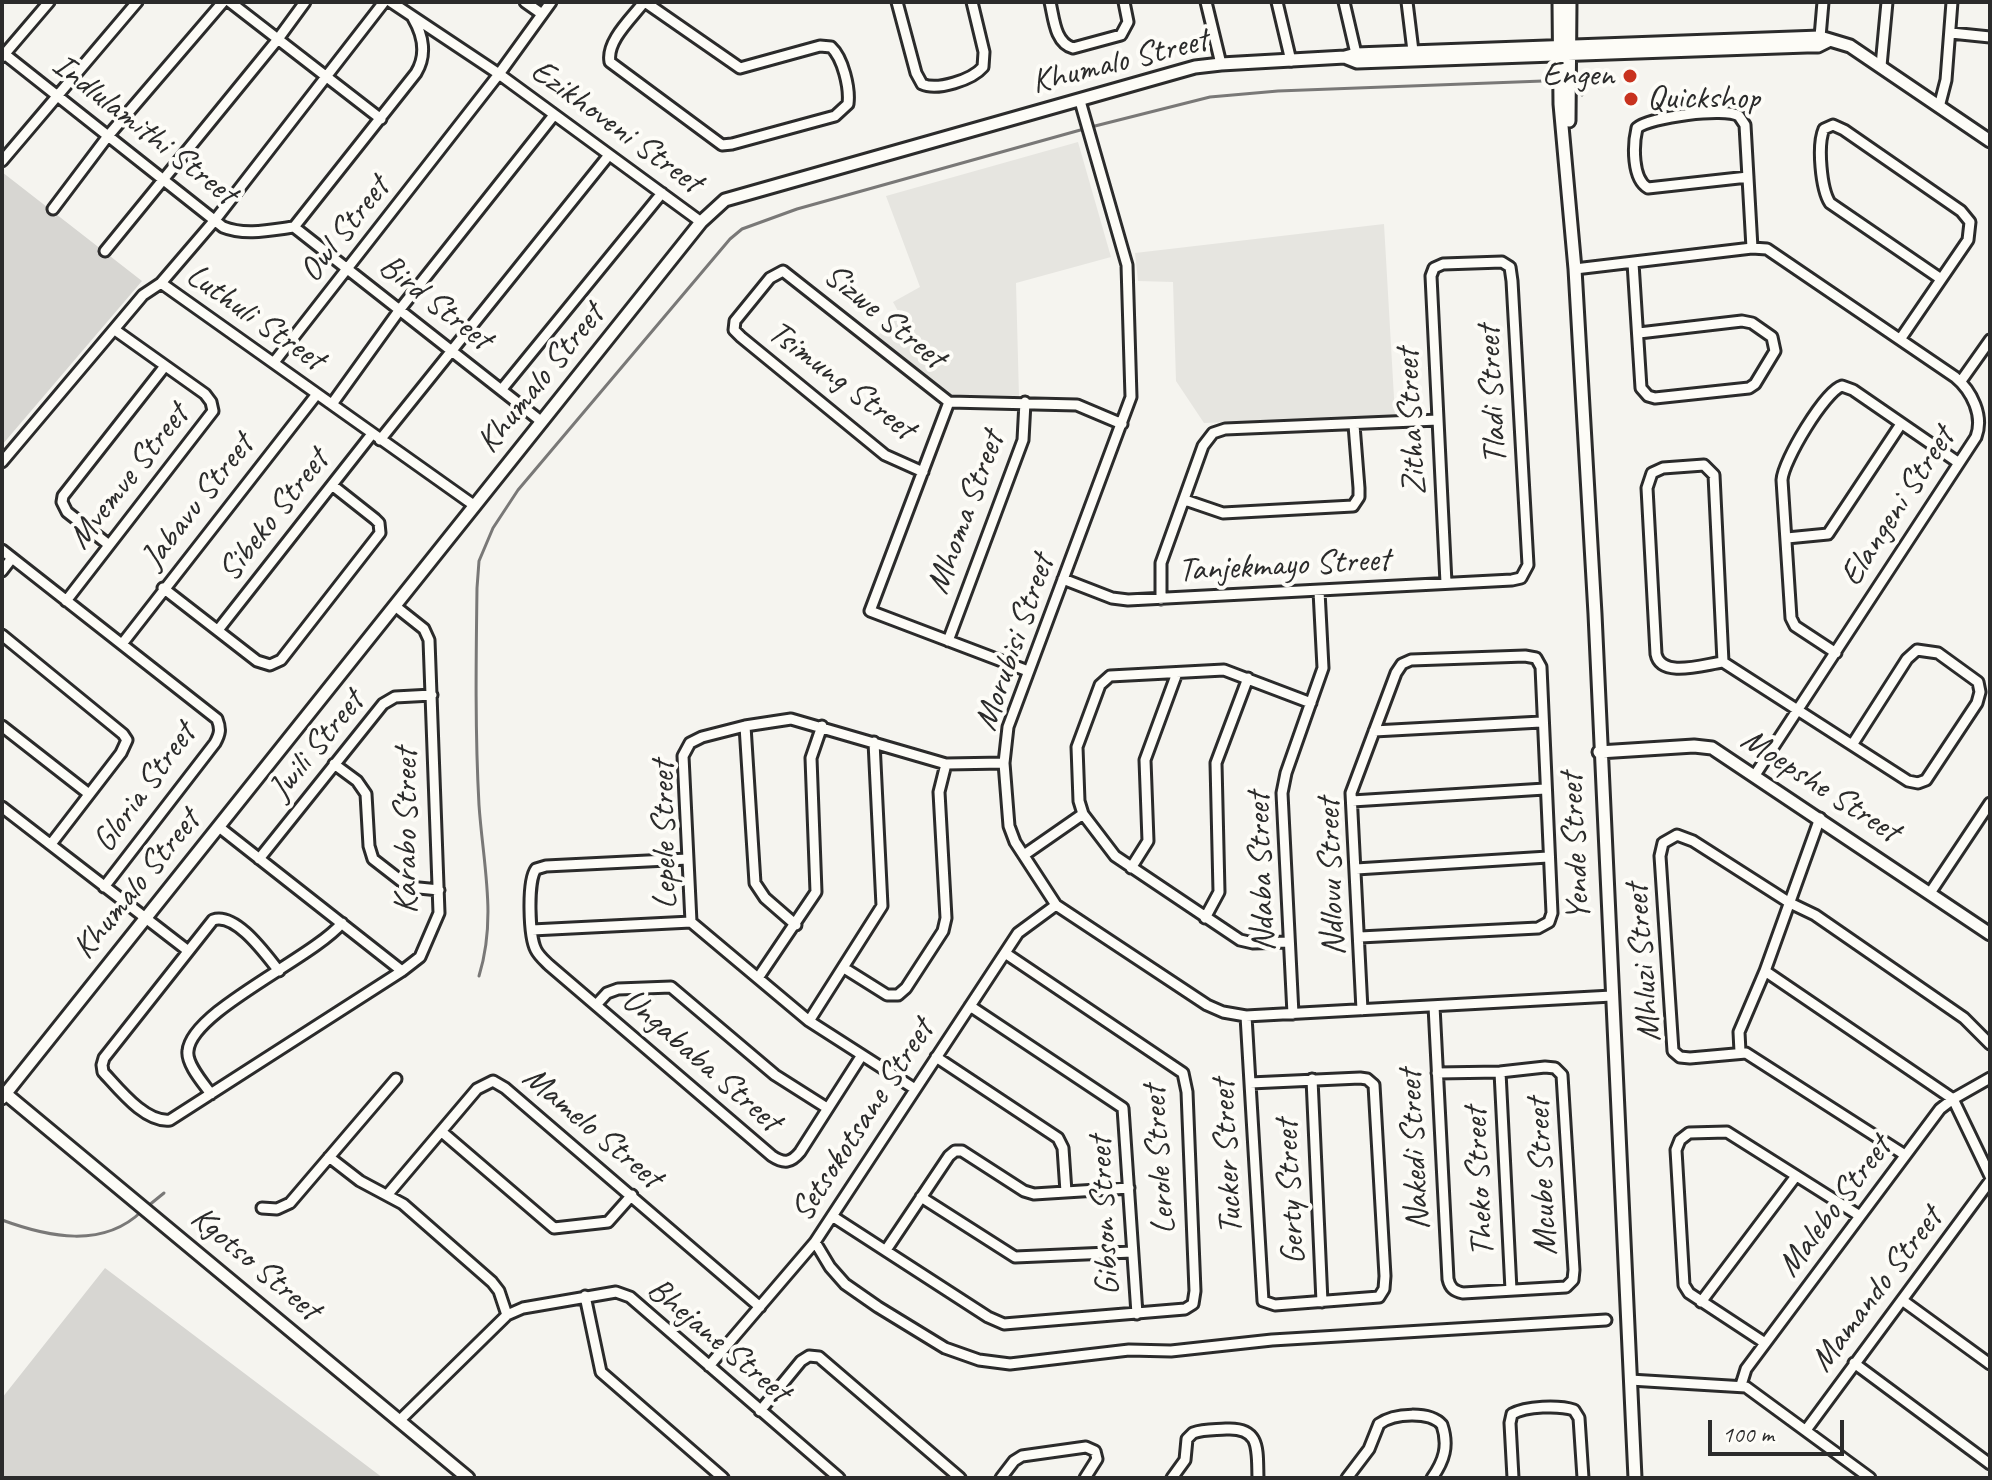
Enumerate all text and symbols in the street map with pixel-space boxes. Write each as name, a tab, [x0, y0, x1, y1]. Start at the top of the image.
street label: Khumalo Street	[1028, 20, 1212, 104]
street label: Indlulamithi Street	[44, 45, 244, 215]
street label: Ezikhoveni Street	[522, 51, 710, 203]
place label: Engen	[1542, 56, 1614, 96]
marker: Engen	[1621, 67, 1639, 85]
place label: Quickshop	[1647, 79, 1760, 119]
marker: Quickshop	[1622, 90, 1640, 108]
street label: Owl Street	[291, 169, 399, 291]
street label: Bird Street	[370, 246, 500, 360]
street label: Sizwe Street	[815, 255, 953, 379]
street label: Luthuli Street	[178, 256, 332, 380]
street label: Khumalo Street	[468, 296, 614, 462]
street label: Tsimung Street	[759, 312, 923, 450]
street label: Tladi Street	[1469, 325, 1517, 465]
street label: Zitha Street	[1388, 348, 1436, 496]
street label: Mvemve Street	[60, 396, 198, 558]
street label: Elangeni Street	[1832, 420, 1964, 594]
street label: Mhoma Street	[918, 426, 1014, 600]
street label: Jabavu Street	[133, 427, 263, 577]
street label: Sibeko Street	[210, 442, 338, 590]
street label: Tanjekmayo Street	[1177, 540, 1391, 592]
street label: Morubisi Street	[966, 550, 1064, 736]
street label: Jwili Street	[261, 683, 373, 809]
street label: Gloria Street	[85, 716, 205, 860]
street label: Moepshe Street	[1733, 720, 1907, 852]
street label: Karabo Street	[387, 748, 427, 914]
street label: Lepele Street	[643, 760, 687, 910]
street label: Yende Street	[1552, 772, 1600, 922]
street label: Ndaba Street	[1239, 792, 1285, 952]
street label: Ndlovu Street	[1309, 798, 1355, 956]
street label: Khumalo Street	[64, 802, 210, 968]
street label: Mhluzi Street	[1617, 882, 1671, 1044]
street label: Ungababa Street	[613, 981, 789, 1141]
street label: Setsokotsane Street	[783, 1012, 943, 1230]
street label: Mamelo Street	[514, 1058, 670, 1198]
street label: Nakedi Street	[1390, 1069, 1440, 1231]
street label: Tucker Street	[1204, 1078, 1252, 1236]
street label: Lerole Street	[1134, 1084, 1186, 1236]
street label: Mcube Street	[1519, 1097, 1567, 1257]
street label: Theko Street	[1456, 1106, 1504, 1258]
street label: Gerty Street	[1267, 1119, 1315, 1265]
street label: Malebo Street	[1769, 1129, 1901, 1285]
street label: Gibson Street	[1080, 1135, 1130, 1297]
street label: Kgotso Street	[182, 1198, 328, 1330]
street label: Mamando Street	[1802, 1200, 1952, 1380]
street label: Bhejane Street	[638, 1270, 798, 1412]
scale bar	[1712, 1404, 1848, 1454]
text: 100 m	[1722, 1419, 1774, 1449]

